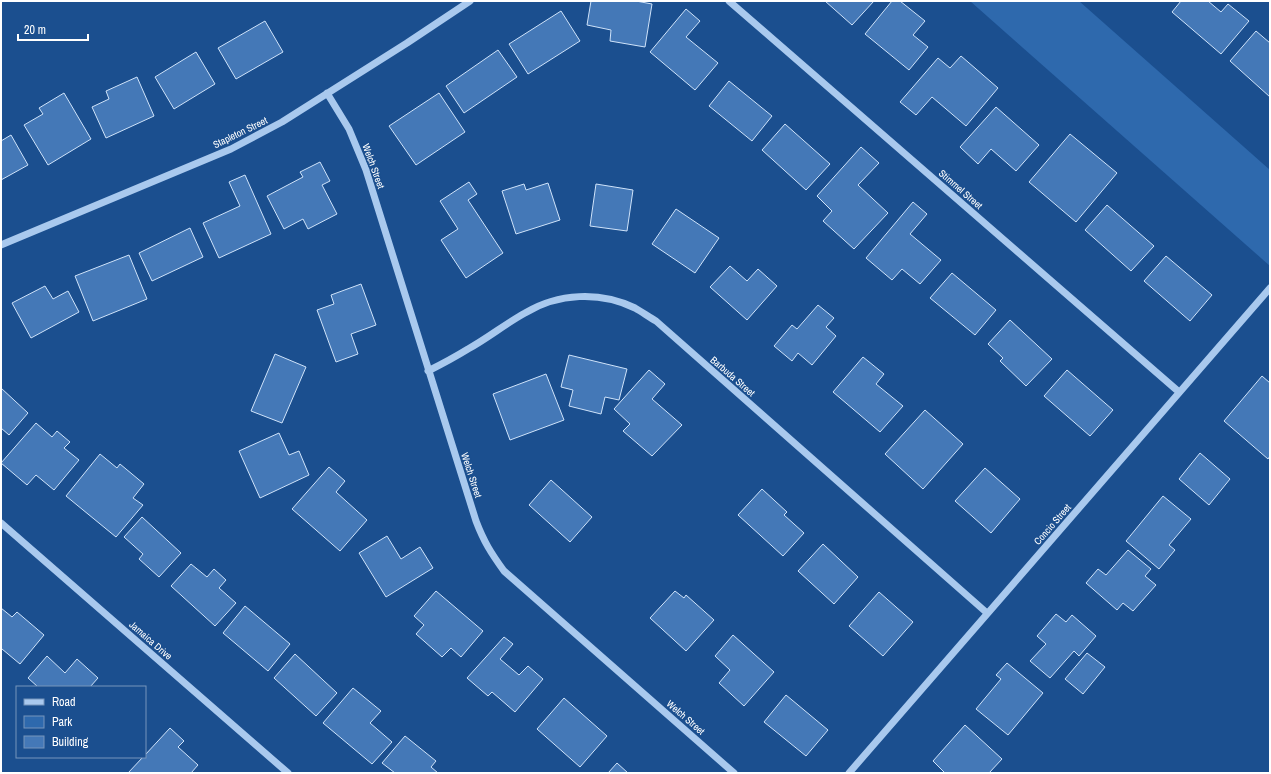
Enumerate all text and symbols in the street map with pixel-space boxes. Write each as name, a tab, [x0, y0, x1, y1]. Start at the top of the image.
scale bar	[18, 16, 88, 42]
text: 20 m	[24, 22, 46, 38]
street label: Stapleton Street	[211, 113, 270, 151]
street label: Welch Street	[359, 142, 388, 191]
street label: Stimmel Street	[936, 167, 986, 213]
street label: Barbuda Street	[708, 353, 758, 400]
street label: Welch Street	[458, 451, 485, 500]
street label: Concio Street	[1031, 501, 1074, 548]
street label: Jamaica Drive	[126, 618, 175, 663]
legend	[16, 686, 146, 758]
text: Road	[52, 694, 76, 710]
street label: Welch Street	[664, 697, 708, 738]
text: Park	[52, 714, 72, 730]
text: Building	[52, 734, 89, 750]

